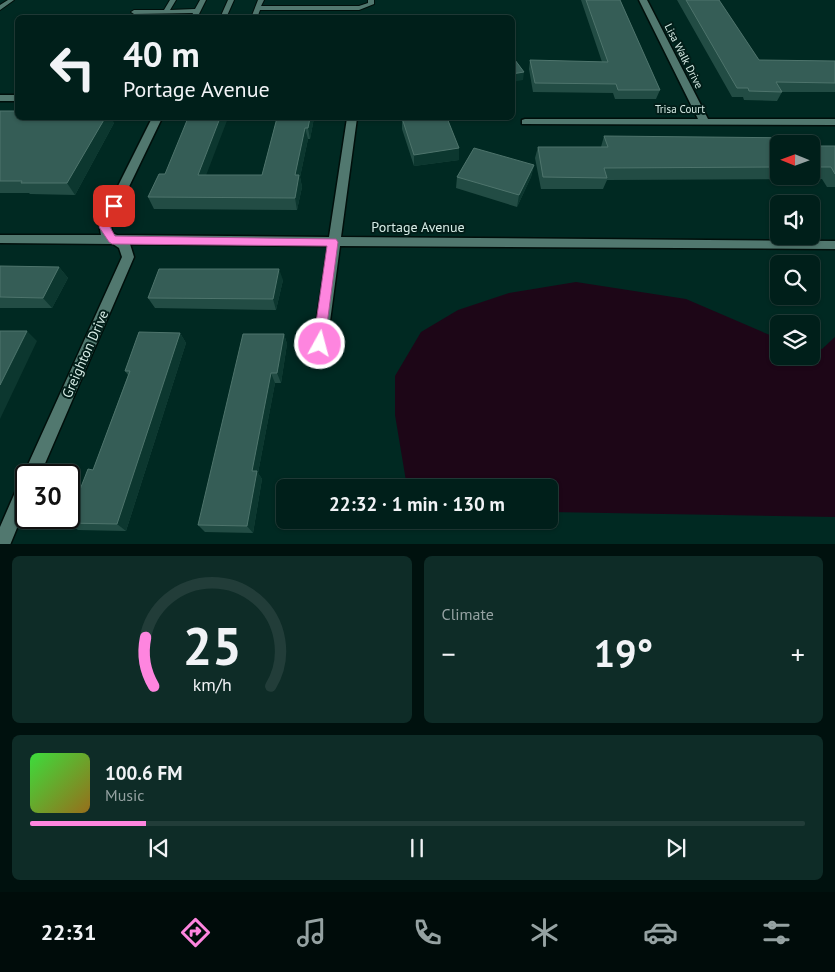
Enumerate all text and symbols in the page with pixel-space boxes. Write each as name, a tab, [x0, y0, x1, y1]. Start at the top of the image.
street label: Lisa Walk Drive	[662, 21, 707, 91]
text: 40 m	[123, 31, 200, 77]
icon: left	[40, 35, 105, 100]
text: Portage Avenue	[123, 75, 270, 103]
street label: Trisa Court	[655, 102, 705, 116]
north arrow	[770, 135, 820, 185]
map controls	[770, 135, 820, 365]
pin	[93, 185, 135, 227]
icon: arrive	[100, 192, 128, 220]
button: sound	[770, 195, 820, 245]
street label: Portage Avenue	[371, 218, 465, 236]
button: search	[770, 255, 820, 305]
street label: Greighton Drive	[58, 307, 112, 401]
button: layers	[770, 315, 820, 365]
position arrow	[293, 317, 345, 369]
speed limit sign: 30	[15, 464, 80, 529]
text: 22:32 · 1 min · 130 m	[329, 492, 505, 516]
text: Climate	[442, 604, 494, 624]
text: 25	[182, 612, 241, 679]
text: 19°	[593, 628, 653, 677]
text: −	[442, 635, 456, 672]
text: +	[791, 635, 805, 672]
text: km/h	[192, 673, 231, 696]
text: 100.6 FM	[105, 761, 182, 785]
text: Music	[105, 785, 145, 805]
icon: previous	[145, 834, 173, 862]
icon: pause	[403, 834, 431, 862]
icon: next	[662, 834, 690, 862]
icon: directions	[178, 915, 213, 950]
icon: music	[294, 915, 329, 950]
icon: phone	[410, 915, 445, 950]
icon: climate	[527, 915, 562, 950]
icon: car	[643, 915, 678, 950]
icon: filters	[759, 915, 794, 950]
text: 22:31	[41, 918, 96, 946]

